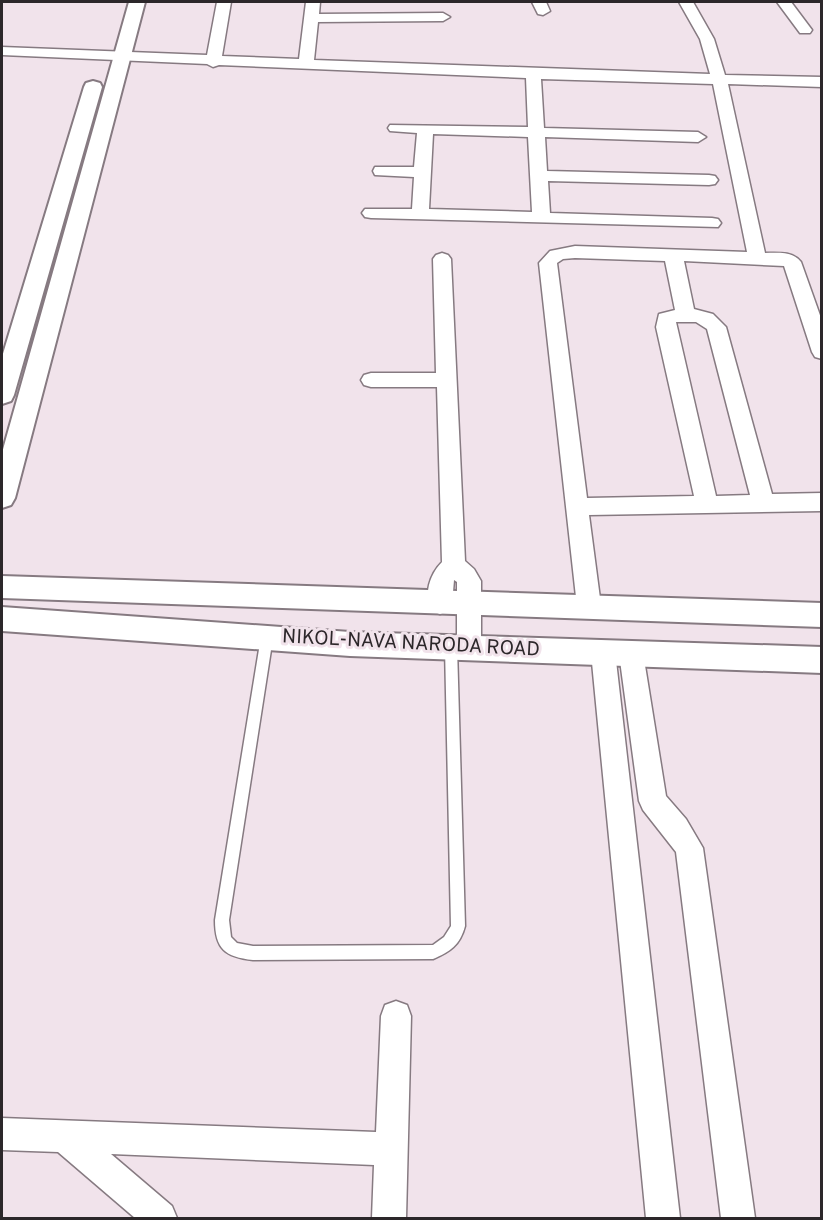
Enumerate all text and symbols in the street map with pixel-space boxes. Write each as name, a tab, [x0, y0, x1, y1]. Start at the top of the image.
street label: NIKOL-NAVA NARODA ROAD	[281, 624, 541, 664]

